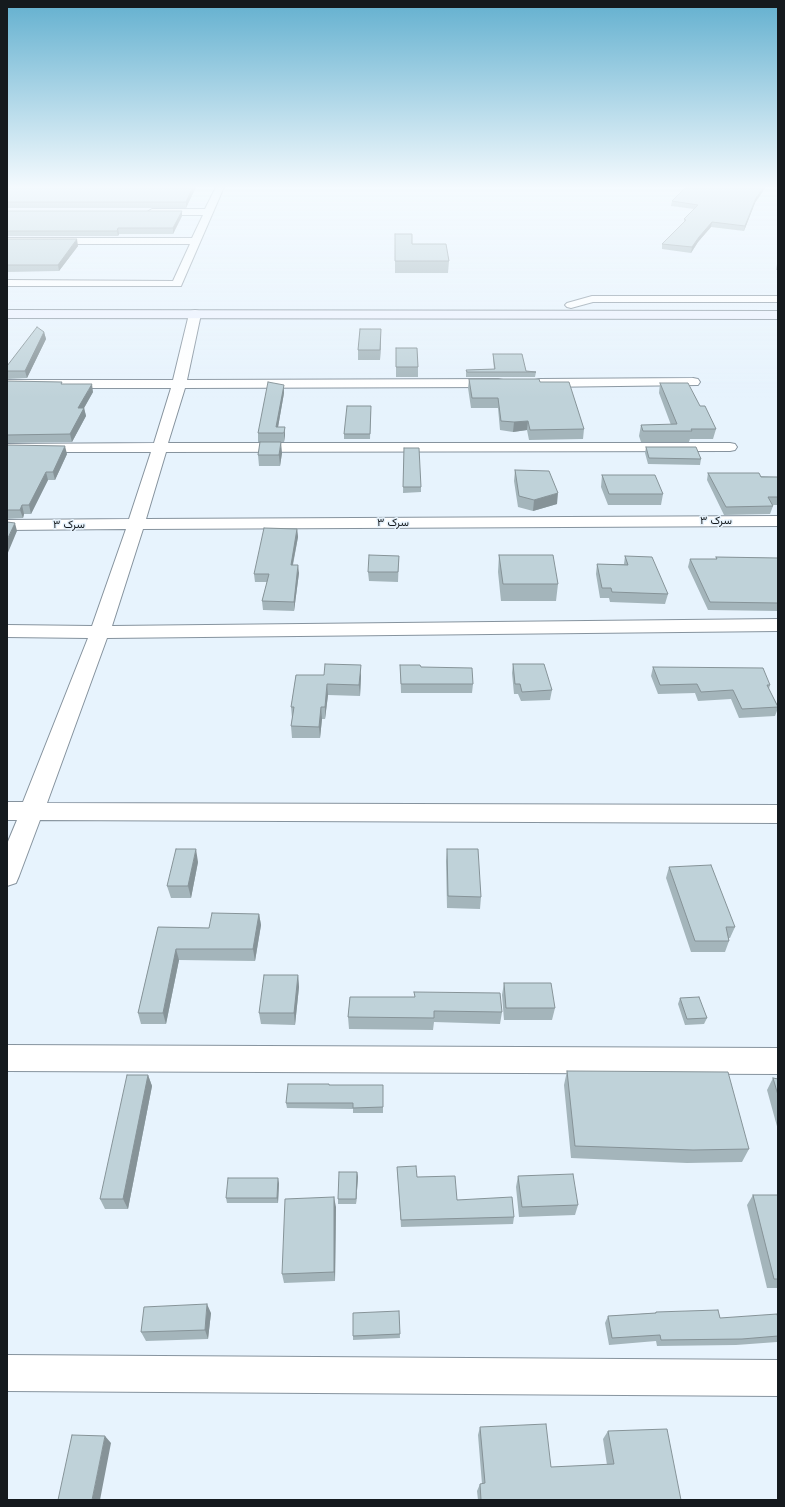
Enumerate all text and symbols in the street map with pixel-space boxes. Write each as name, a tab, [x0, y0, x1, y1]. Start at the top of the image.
street label: سرک ۳	[700, 514, 732, 528]
street label: سرک ۳	[377, 516, 409, 530]
street label: سرک ۳	[53, 518, 85, 532]

